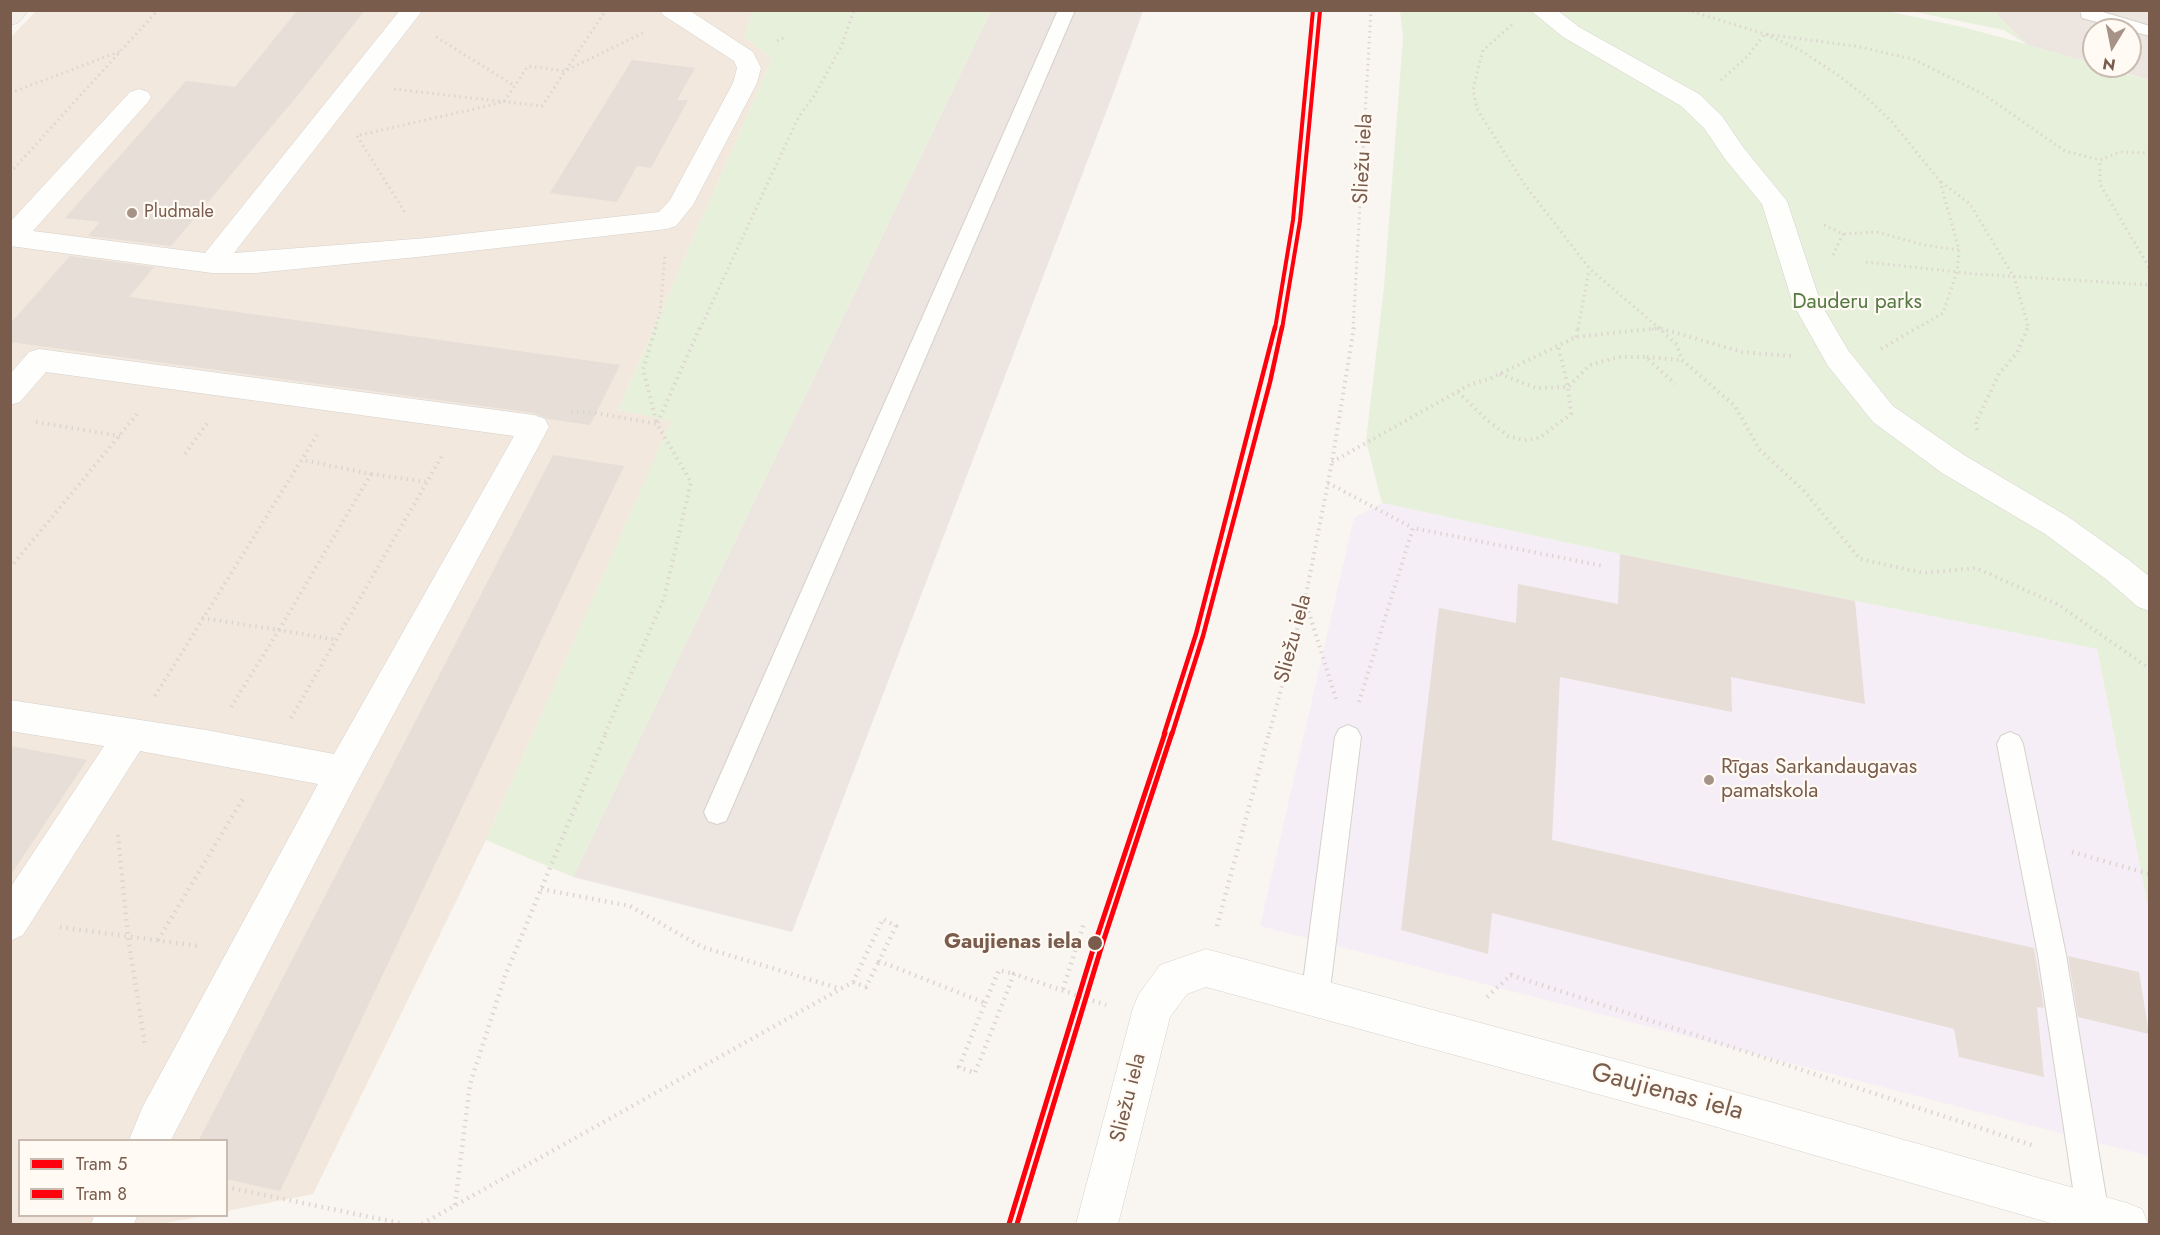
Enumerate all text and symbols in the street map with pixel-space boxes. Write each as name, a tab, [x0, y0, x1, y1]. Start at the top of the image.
north arrow	[2082, 18, 2142, 78]
text: N	[2101, 52, 2117, 77]
street label: Sliežu iela	[1349, 113, 1379, 205]
place label: Pludmale	[144, 202, 214, 224]
marker: Pludmale	[125, 206, 139, 220]
park label: Dauderu parks	[1792, 290, 1922, 316]
street label: Sliežu iela	[1270, 592, 1318, 686]
place label: Rīgas Sarkandaugavas pamatskola	[1721, 755, 1917, 805]
marker: Rīgas Sarkandaugavas pamatskola	[1702, 773, 1716, 787]
place label: Gaujienas iela	[944, 930, 1082, 956]
marker: Gaujienas iela	[1086, 934, 1104, 952]
street label: Sliežu iela	[1106, 1051, 1152, 1145]
street label: Gaujienas iela	[1588, 1058, 1746, 1128]
legend	[18, 1139, 228, 1217]
text: Tram 5	[76, 1151, 127, 1177]
text: Tram 8	[76, 1181, 127, 1207]

